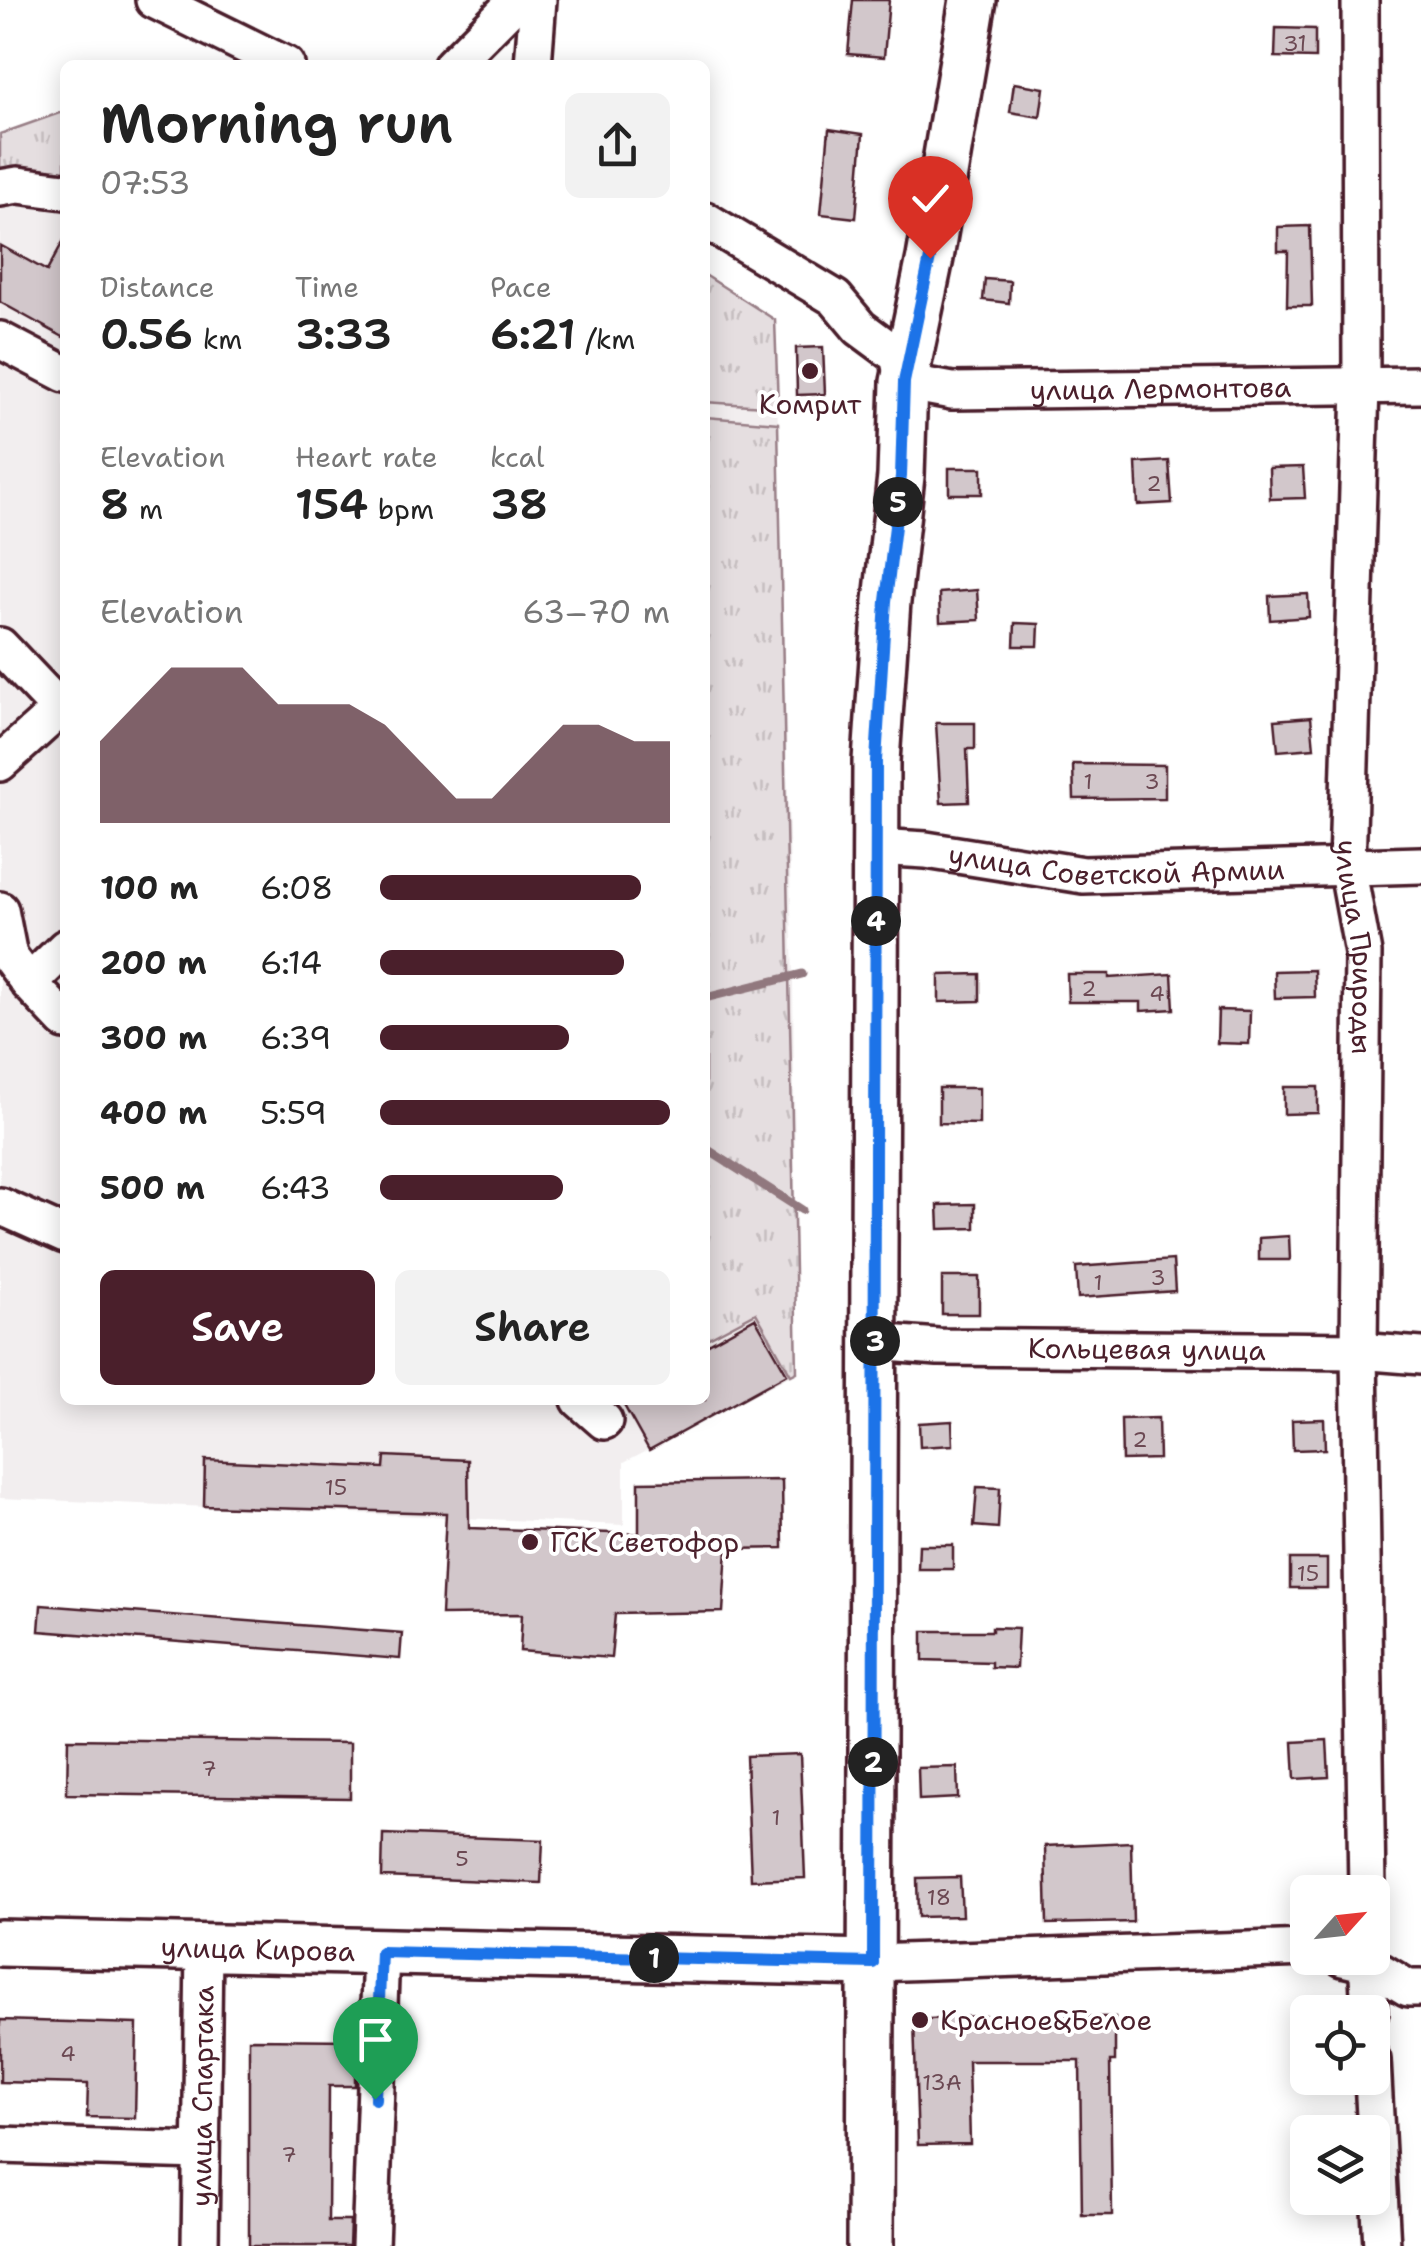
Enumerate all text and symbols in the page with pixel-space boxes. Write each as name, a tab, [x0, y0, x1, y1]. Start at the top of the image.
house number: 31	[1283, 29, 1307, 58]
text: Morning run	[100, 86, 453, 160]
button: share	[565, 93, 670, 198]
pin	[888, 156, 973, 259]
text: 07:53	[100, 161, 190, 204]
icon: check	[903, 171, 958, 226]
text: Distance	[100, 268, 215, 306]
text: Time	[295, 268, 359, 306]
text: Pace	[490, 268, 552, 306]
text: 0.56	[100, 306, 193, 362]
text: 3:33	[295, 306, 392, 362]
text: 6:21	[490, 306, 576, 362]
text: km	[193, 320, 242, 358]
text: /km	[576, 320, 635, 358]
marker: Комрит	[799, 360, 821, 382]
street label: улица Лермонтова	[1030, 368, 1292, 409]
place label: Комрит	[759, 385, 862, 423]
text: Elevation	[100, 438, 225, 476]
text: Heart rate	[295, 438, 438, 476]
text: kcal	[490, 438, 544, 476]
house number: 2	[1146, 469, 1162, 498]
text: 8	[100, 476, 129, 532]
text: 154	[295, 476, 368, 532]
text: 38	[490, 476, 548, 532]
pin: 5	[873, 477, 923, 527]
text: 5	[889, 483, 907, 521]
text: m	[129, 490, 163, 528]
text: bpm	[368, 490, 434, 528]
text: Elevation	[100, 590, 243, 633]
text: 63–70 m	[522, 590, 670, 633]
house number: 1	[1083, 767, 1093, 796]
house number: 3	[1144, 767, 1160, 796]
street label: улица Советской Армии	[946, 835, 1285, 895]
street label: улица Природы	[1328, 839, 1382, 1055]
text: 100 m	[100, 866, 199, 909]
text: 6:08	[260, 866, 333, 909]
pin: 4	[851, 896, 901, 946]
text: 4	[866, 902, 886, 940]
text: 200 m	[100, 941, 207, 984]
text: 6:14	[260, 941, 322, 984]
house number: 2	[1081, 974, 1097, 1003]
house number: 4	[1149, 979, 1165, 1008]
text: 300 m	[100, 1016, 207, 1059]
text: 6:39	[260, 1016, 331, 1059]
text: 400 m	[100, 1091, 207, 1134]
text: 5:59	[260, 1091, 327, 1134]
text: 500 m	[100, 1166, 205, 1209]
text: 6:43	[260, 1166, 331, 1209]
house number: 3	[1150, 1263, 1166, 1292]
house number: 1	[1093, 1268, 1103, 1297]
button: Save	[100, 1270, 375, 1385]
button: Share	[395, 1270, 670, 1385]
pin: 3	[850, 1316, 900, 1366]
text: 3	[865, 1322, 885, 1360]
street label: Кольцевая улица	[1028, 1329, 1266, 1369]
house number: 2	[1132, 1425, 1148, 1454]
house number: 15	[325, 1473, 347, 1502]
place label: ГСК Светофор	[550, 1523, 739, 1561]
marker: ГСК Светофор	[519, 1531, 541, 1553]
house number: 15	[1297, 1559, 1319, 1588]
pin: 2	[848, 1737, 898, 1787]
text: 2	[863, 1743, 883, 1781]
house number: 7	[201, 1754, 217, 1783]
house number: 1	[771, 1803, 781, 1832]
house number: 5	[455, 1844, 469, 1873]
north arrow	[1290, 1875, 1390, 1975]
map controls	[1290, 1875, 1390, 2215]
house number: 18	[927, 1883, 951, 1912]
street label: улица Кирова	[160, 1928, 356, 1970]
pin: 1	[629, 1933, 679, 1983]
text: 1	[648, 1939, 660, 1977]
street label: улица Спартака	[182, 1985, 222, 2207]
button: locate	[1290, 1995, 1390, 2095]
pin	[333, 1997, 418, 2100]
place label: Красное&Белое	[940, 2001, 1152, 2039]
marker: Красное&Белое	[909, 2009, 931, 2031]
icon: arrive	[348, 2012, 403, 2067]
house number: 4	[60, 2039, 76, 2068]
house number: 13А	[922, 2068, 962, 2097]
button: layers	[1290, 2115, 1390, 2215]
house number: 7	[281, 2140, 297, 2169]

